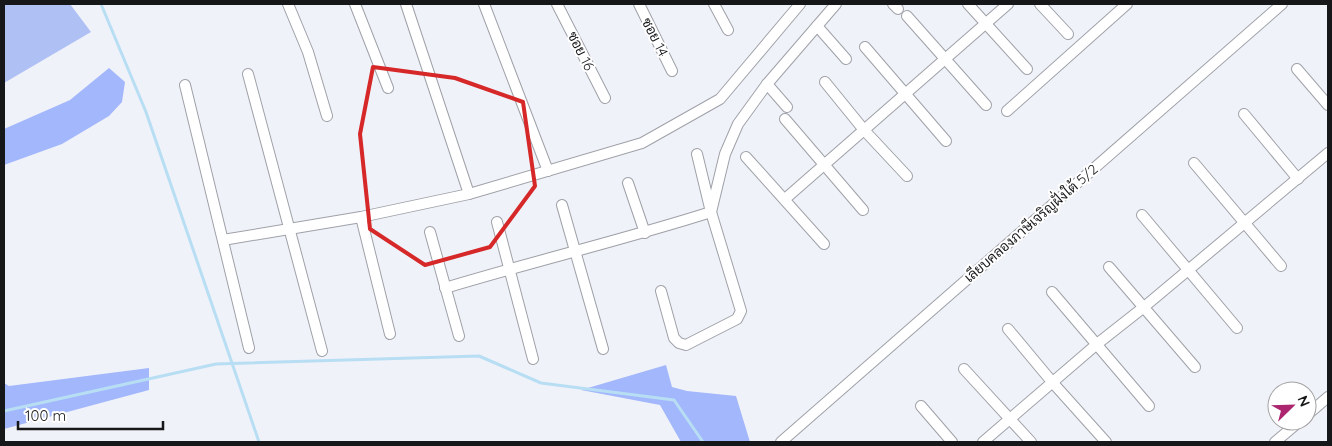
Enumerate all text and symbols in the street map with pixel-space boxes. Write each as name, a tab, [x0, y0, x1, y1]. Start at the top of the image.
street label: ซอย 14	[638, 15, 672, 59]
street label: ซอย 16	[564, 28, 599, 74]
street label: เลียบคลองภาษีเจริญฝั่งใต้ 5/2	[959, 158, 1102, 286]
north arrow	[1267, 381, 1317, 431]
text: N	[1294, 393, 1314, 409]
scale bar	[18, 398, 162, 430]
text: 100 m	[25, 406, 66, 425]

